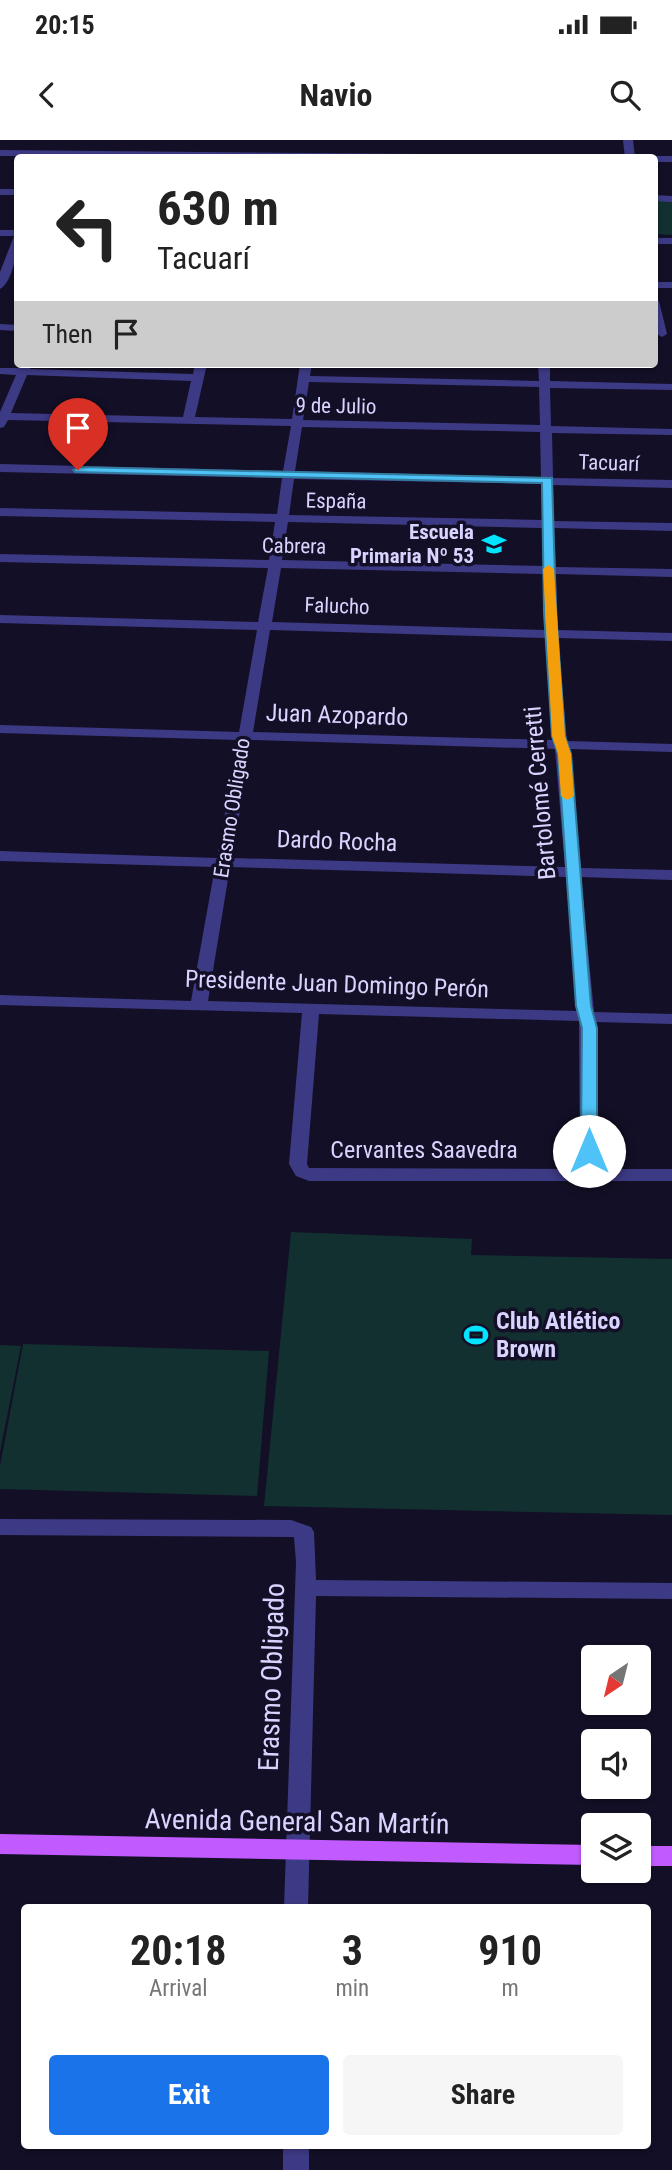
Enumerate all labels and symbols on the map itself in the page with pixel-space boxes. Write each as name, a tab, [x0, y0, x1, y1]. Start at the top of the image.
street label: 9 de Julio	[295, 393, 377, 419]
pin	[48, 398, 108, 470]
street label: Tacuarí	[578, 450, 641, 476]
street label: España	[305, 488, 367, 514]
place label: Escuela Primaria Nº 53	[350, 520, 474, 568]
school or university icon: Escuela Primaria Nº 53	[480, 530, 508, 558]
street label: Cabrera	[262, 533, 326, 559]
street label: Falucho	[304, 593, 370, 619]
street label: Juan Azopardo	[265, 699, 409, 731]
street label: Bartolomé Cerretti	[518, 705, 562, 881]
street label: Erasmo Obligado	[209, 736, 255, 880]
street label: Dardo Rocha	[276, 825, 398, 857]
street label: Presidente Juan Domingo Perón	[185, 965, 489, 1003]
position arrow	[552, 1114, 626, 1188]
street label: Cervantes Saavedra	[330, 1136, 518, 1164]
place label: Club Atlético Brown	[496, 1307, 620, 1363]
sports icon: Club Atlético Brown	[462, 1321, 490, 1349]
street label: Erasmo Obligado	[252, 1582, 291, 1772]
north arrow	[581, 1645, 651, 1715]
street label: Avenida General San Martín	[144, 1802, 450, 1841]

